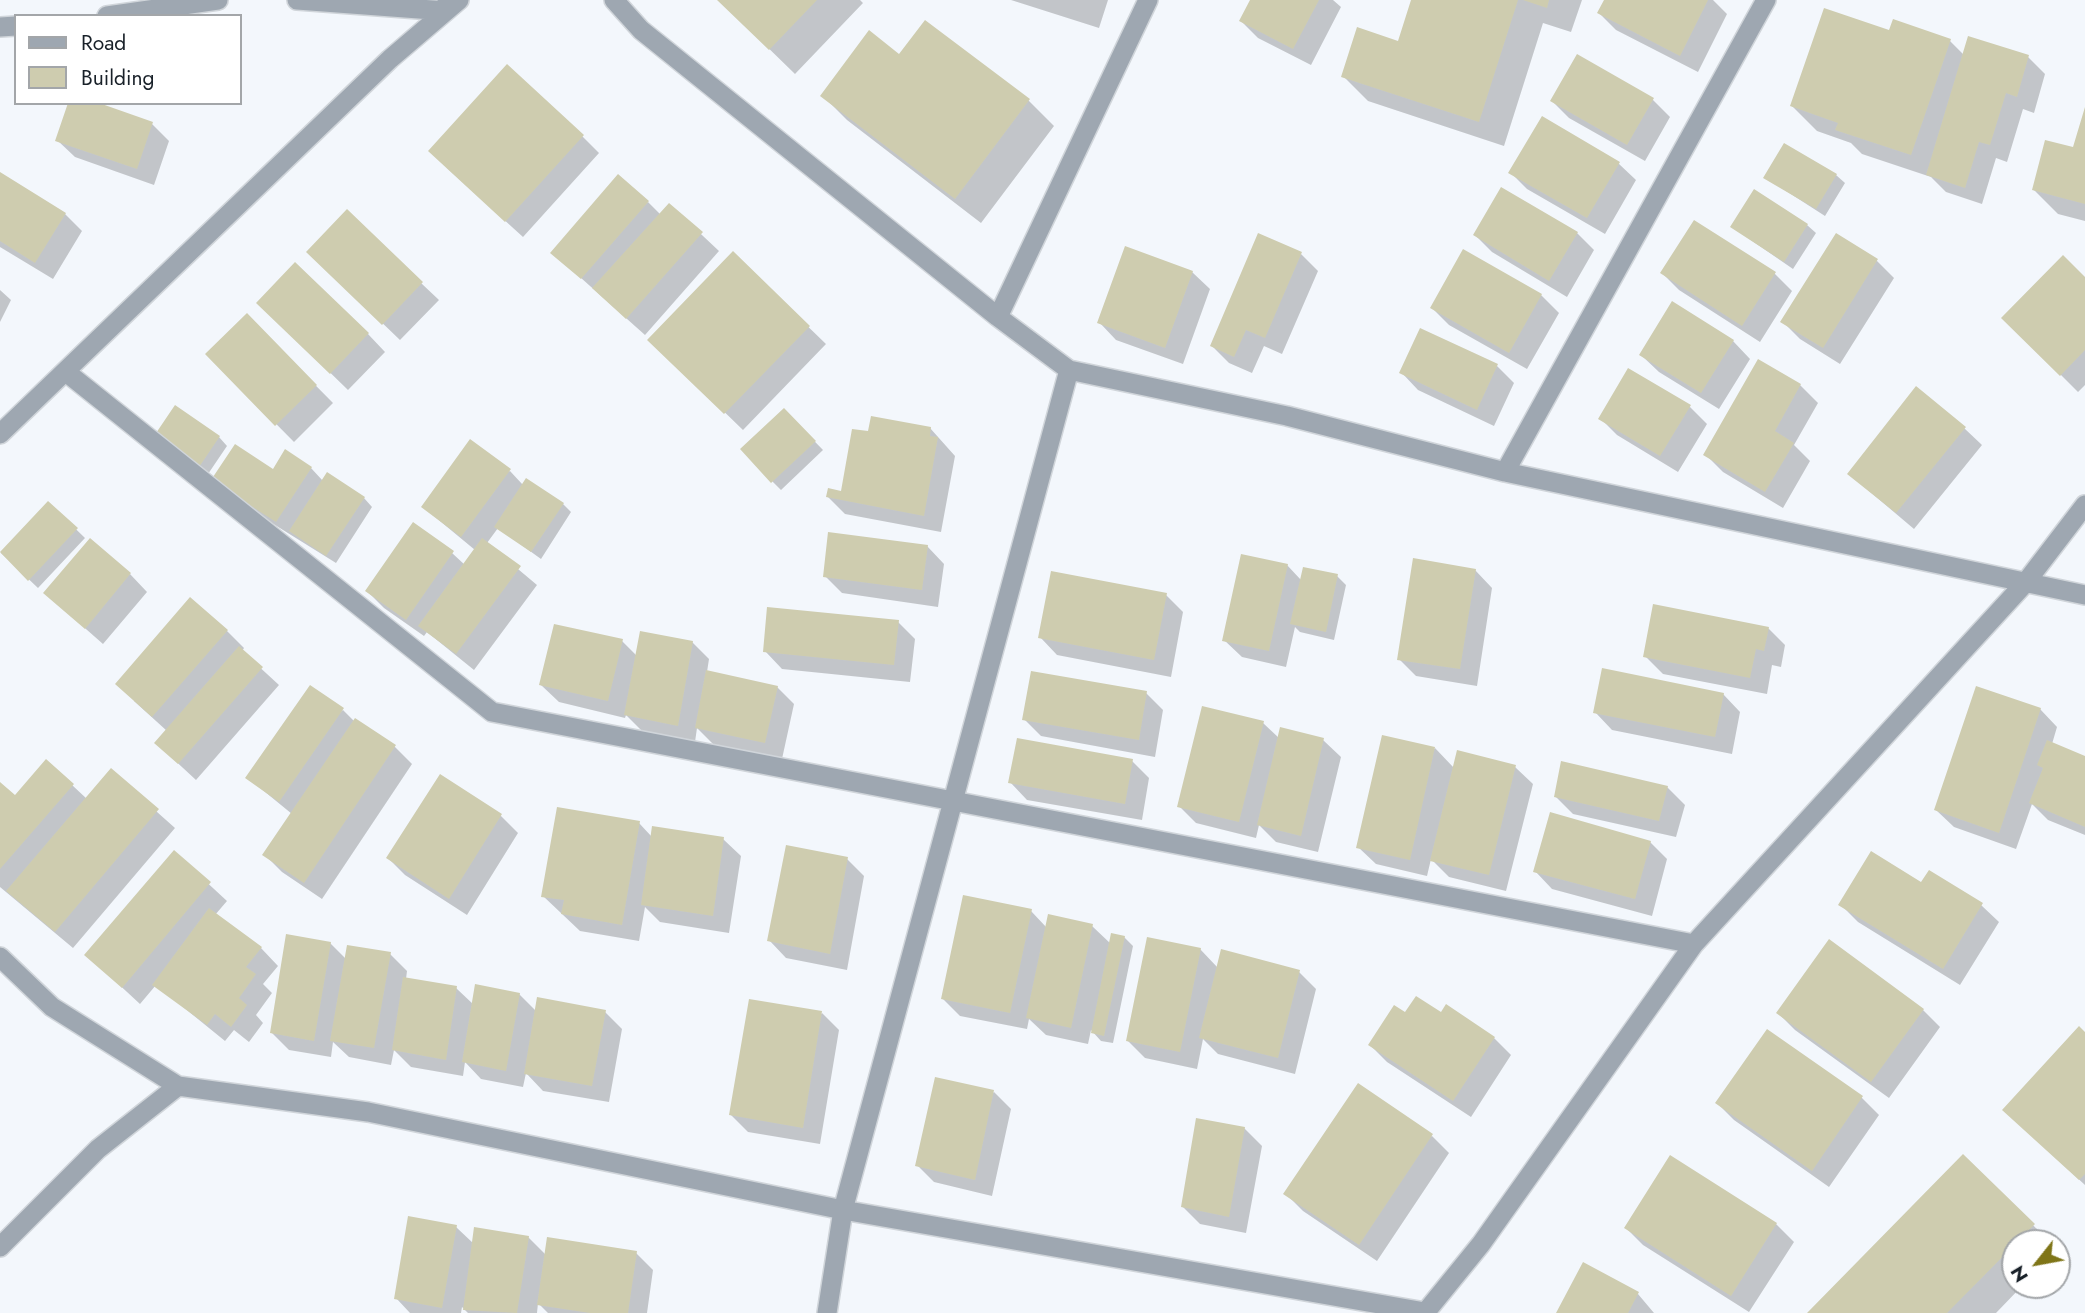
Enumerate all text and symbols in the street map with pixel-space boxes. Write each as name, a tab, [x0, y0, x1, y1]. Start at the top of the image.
legend	[14, 14, 242, 105]
text: Road	[81, 28, 126, 58]
text: Building	[81, 63, 154, 93]
north arrow	[2001, 1229, 2071, 1299]
text: N	[2004, 1261, 2035, 1287]

